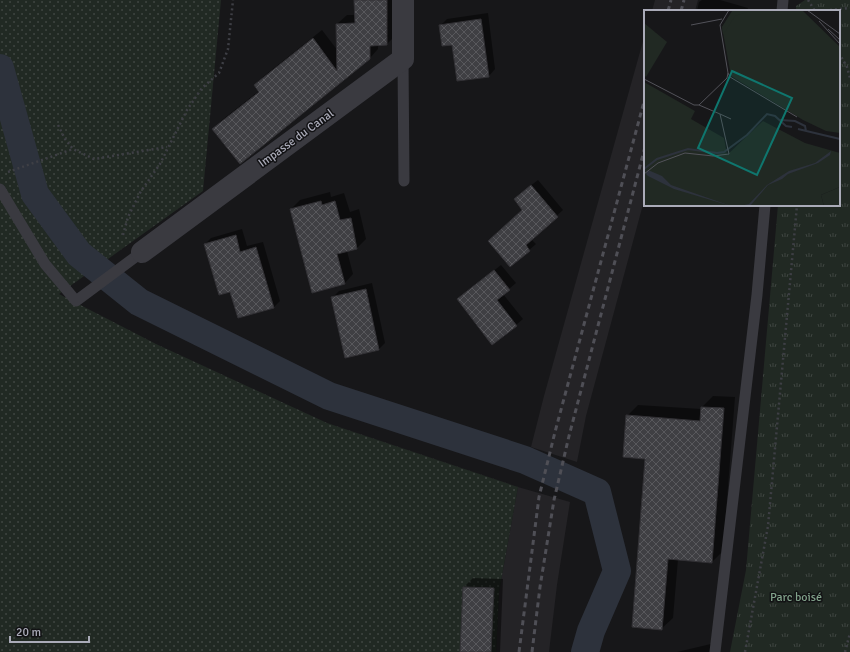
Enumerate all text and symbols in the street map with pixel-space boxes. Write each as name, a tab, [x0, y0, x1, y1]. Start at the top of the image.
inset map	[644, 10, 840, 206]
street label: Impasse du Canal	[256, 106, 337, 171]
park label: Parc boisé	[770, 590, 822, 605]
scale bar	[10, 618, 89, 644]
text: 20 m	[16, 625, 41, 640]

